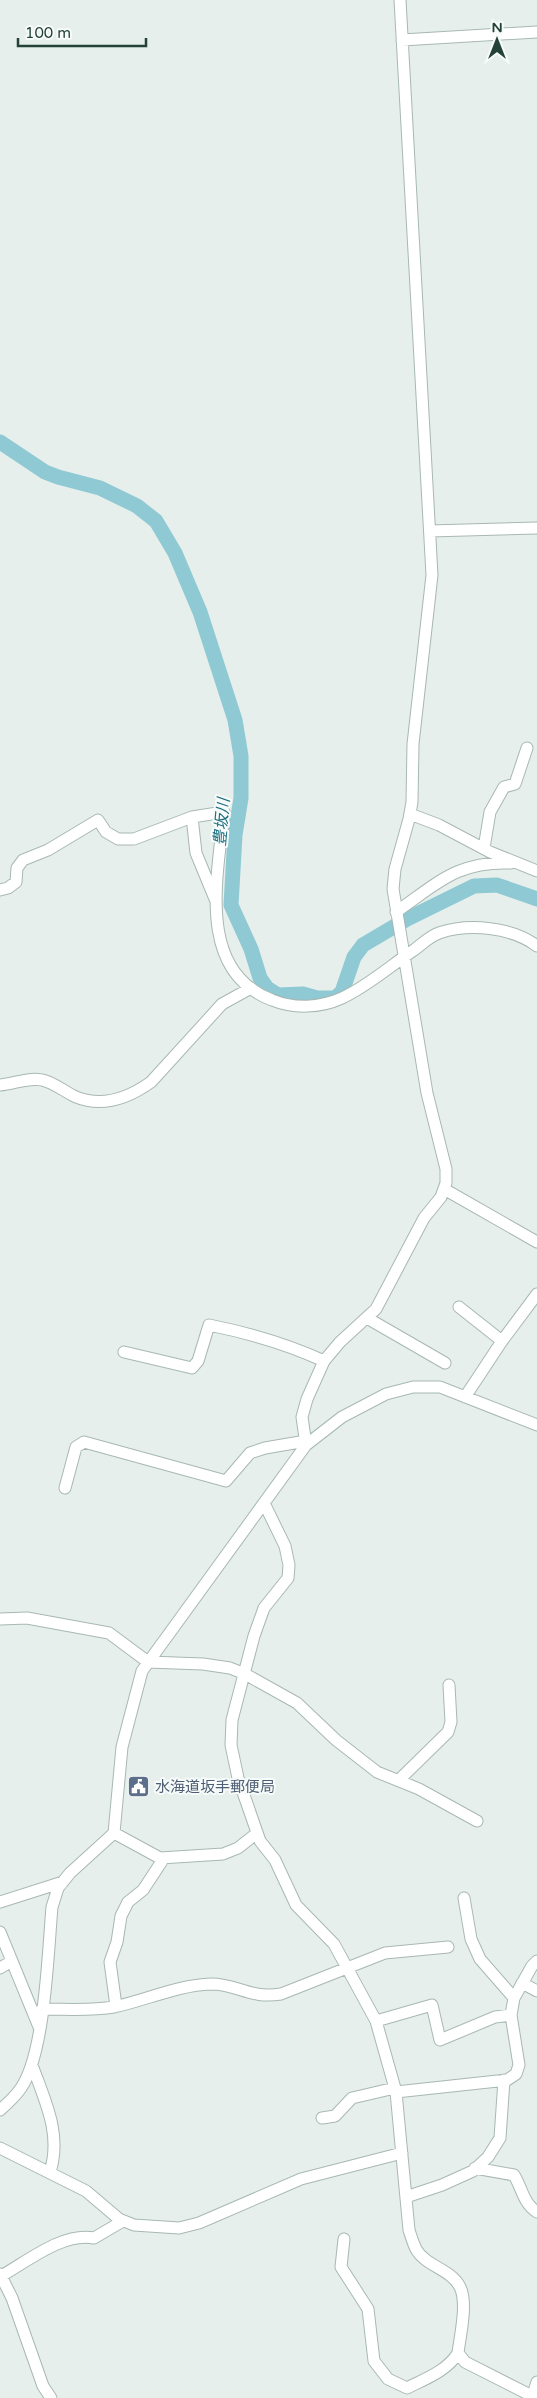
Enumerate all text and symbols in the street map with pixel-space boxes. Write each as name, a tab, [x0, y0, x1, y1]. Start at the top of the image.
scale bar	[18, 15, 145, 47]
north arrow	[472, 15, 522, 65]
text: N	[491, 19, 503, 36]
text: 100 m	[25, 24, 71, 42]
water label: 豊坂川	[210, 795, 234, 847]
public building icon: 水海道坂手郵便局	[127, 1775, 151, 1799]
place label: 水海道坂手郵便局	[155, 1778, 275, 1796]

